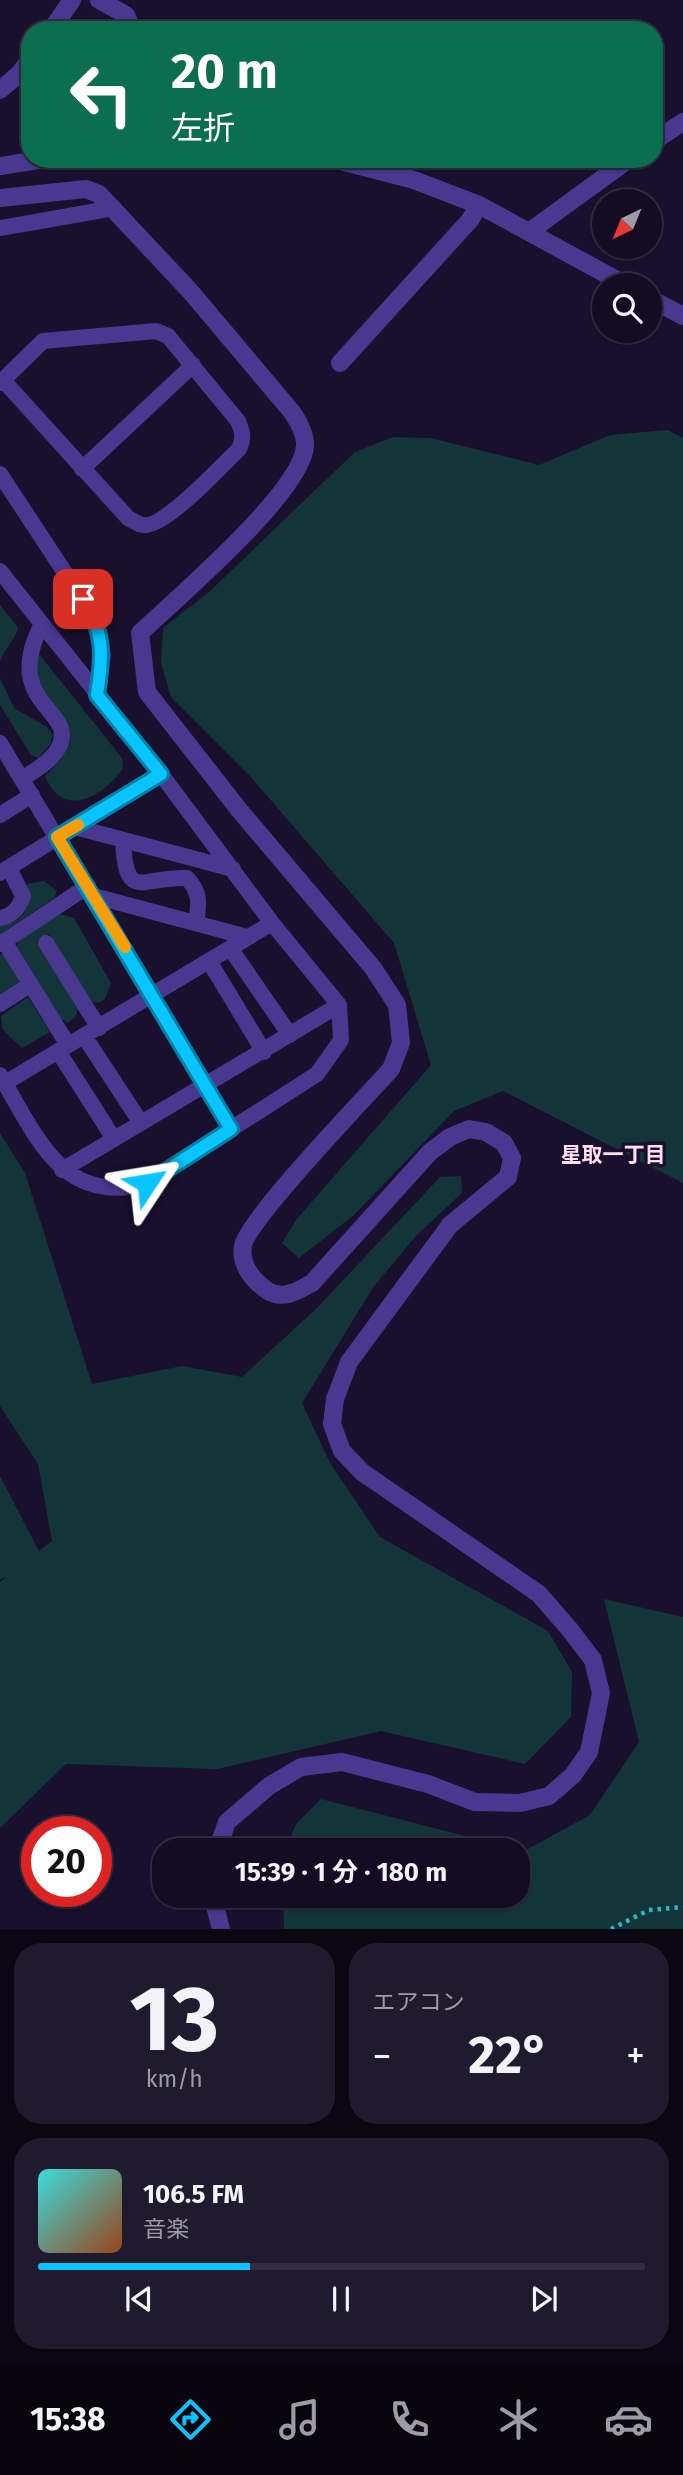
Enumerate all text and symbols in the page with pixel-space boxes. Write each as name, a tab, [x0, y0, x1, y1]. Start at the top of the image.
text: 20 m	[171, 42, 278, 101]
icon: left	[56, 49, 147, 140]
text: 左折	[171, 109, 235, 147]
north arrow	[592, 189, 662, 259]
map controls	[592, 189, 662, 343]
button: search	[592, 273, 662, 343]
pin	[53, 569, 113, 629]
icon: arrive	[64, 580, 102, 618]
district label: 星取一丁目	[561, 1142, 666, 1168]
position arrow	[110, 1146, 184, 1220]
speed limit sign: 20	[21, 1816, 112, 1907]
text: 15:39 · 1 分 · 180 m	[235, 1857, 447, 1888]
text: 13	[129, 1965, 219, 2074]
text: エアコン	[373, 1988, 465, 2016]
text: 22°	[468, 2024, 549, 2087]
text: −	[373, 2033, 392, 2079]
text: +	[626, 2033, 645, 2079]
text: km/h	[146, 2065, 203, 2093]
text: 106.5 FM	[143, 2179, 244, 2210]
text: 音楽	[143, 2215, 189, 2243]
icon: previous	[120, 2280, 158, 2318]
icon: pause	[322, 2280, 360, 2318]
icon: next	[525, 2280, 563, 2318]
icon: directions	[166, 2395, 215, 2444]
icon: music	[275, 2395, 324, 2444]
icon: phone	[385, 2395, 434, 2444]
icon: climate	[494, 2395, 543, 2444]
icon: car	[604, 2395, 653, 2444]
text: 15:38	[30, 2400, 106, 2438]

